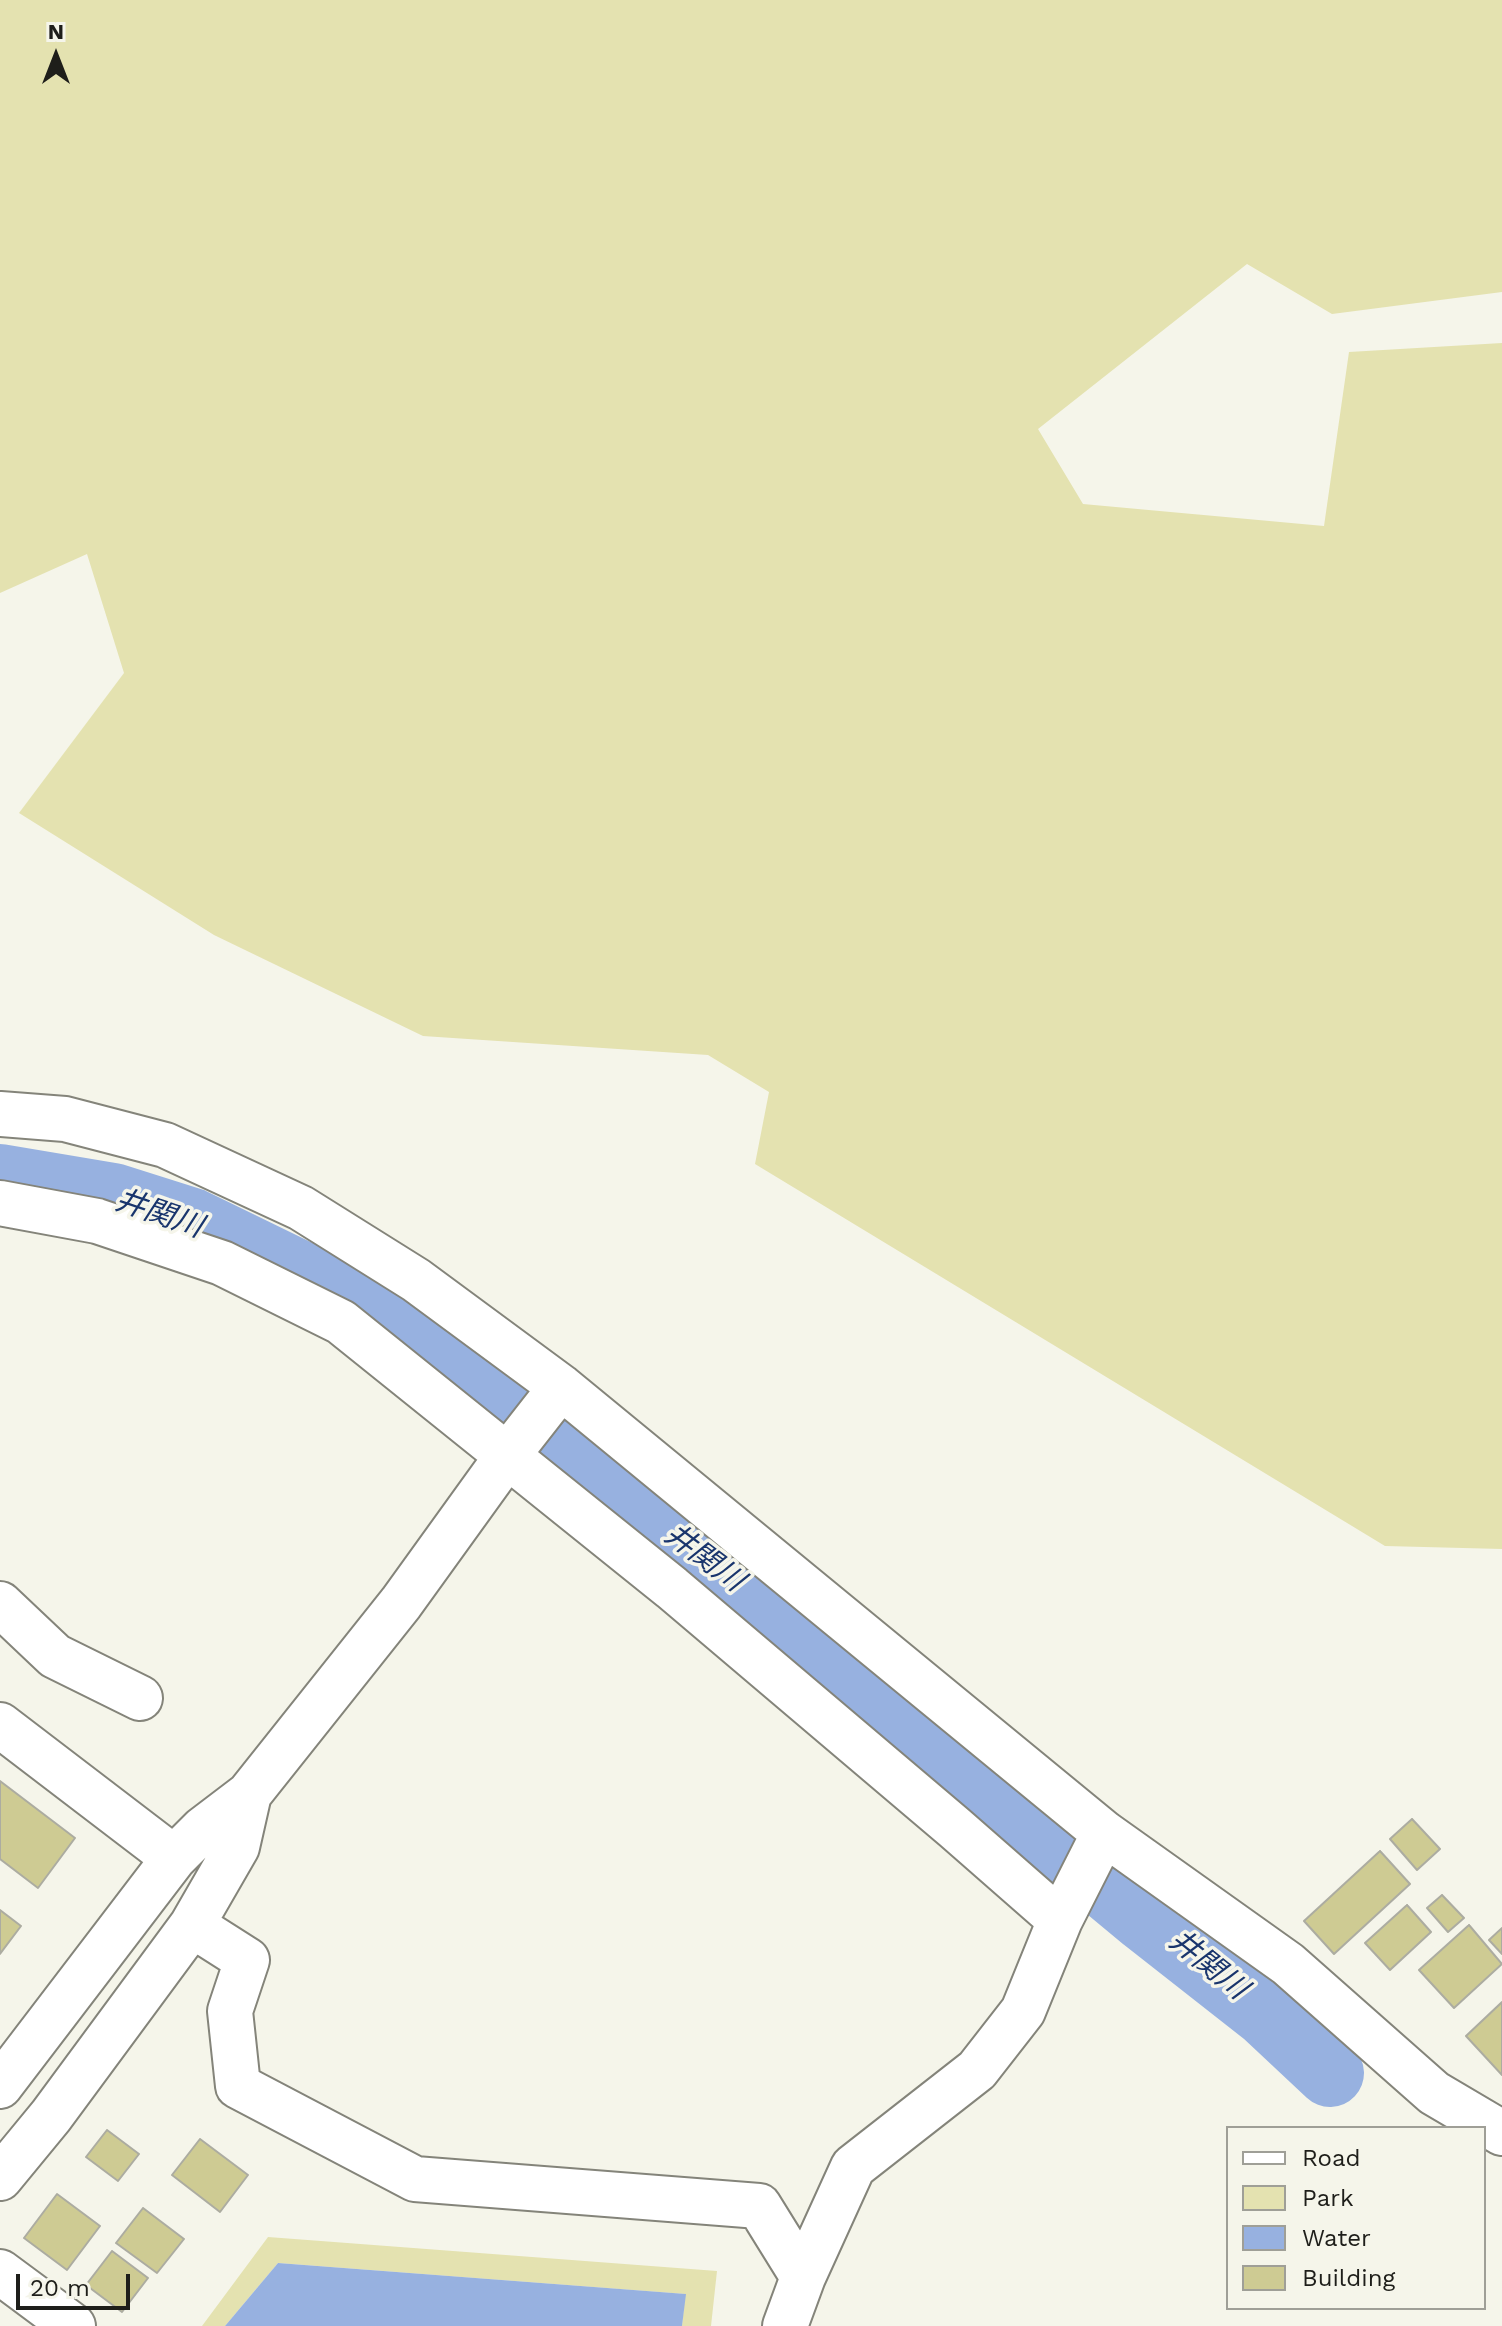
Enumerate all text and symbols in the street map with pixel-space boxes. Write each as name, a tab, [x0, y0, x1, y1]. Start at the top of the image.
north arrow	[16, 16, 96, 96]
text: N	[48, 19, 64, 44]
water label: 井関川	[111, 1182, 207, 1246]
water label: 井関川	[657, 1517, 751, 1599]
water label: 井関川	[1162, 1923, 1254, 2007]
legend	[1226, 2126, 1486, 2310]
text: Road	[1302, 2144, 1361, 2172]
text: Park	[1302, 2184, 1354, 2212]
text: Water	[1302, 2224, 1371, 2252]
scale bar	[20, 2258, 134, 2308]
text: Building	[1302, 2264, 1395, 2292]
text: 20 m	[30, 2274, 90, 2302]

